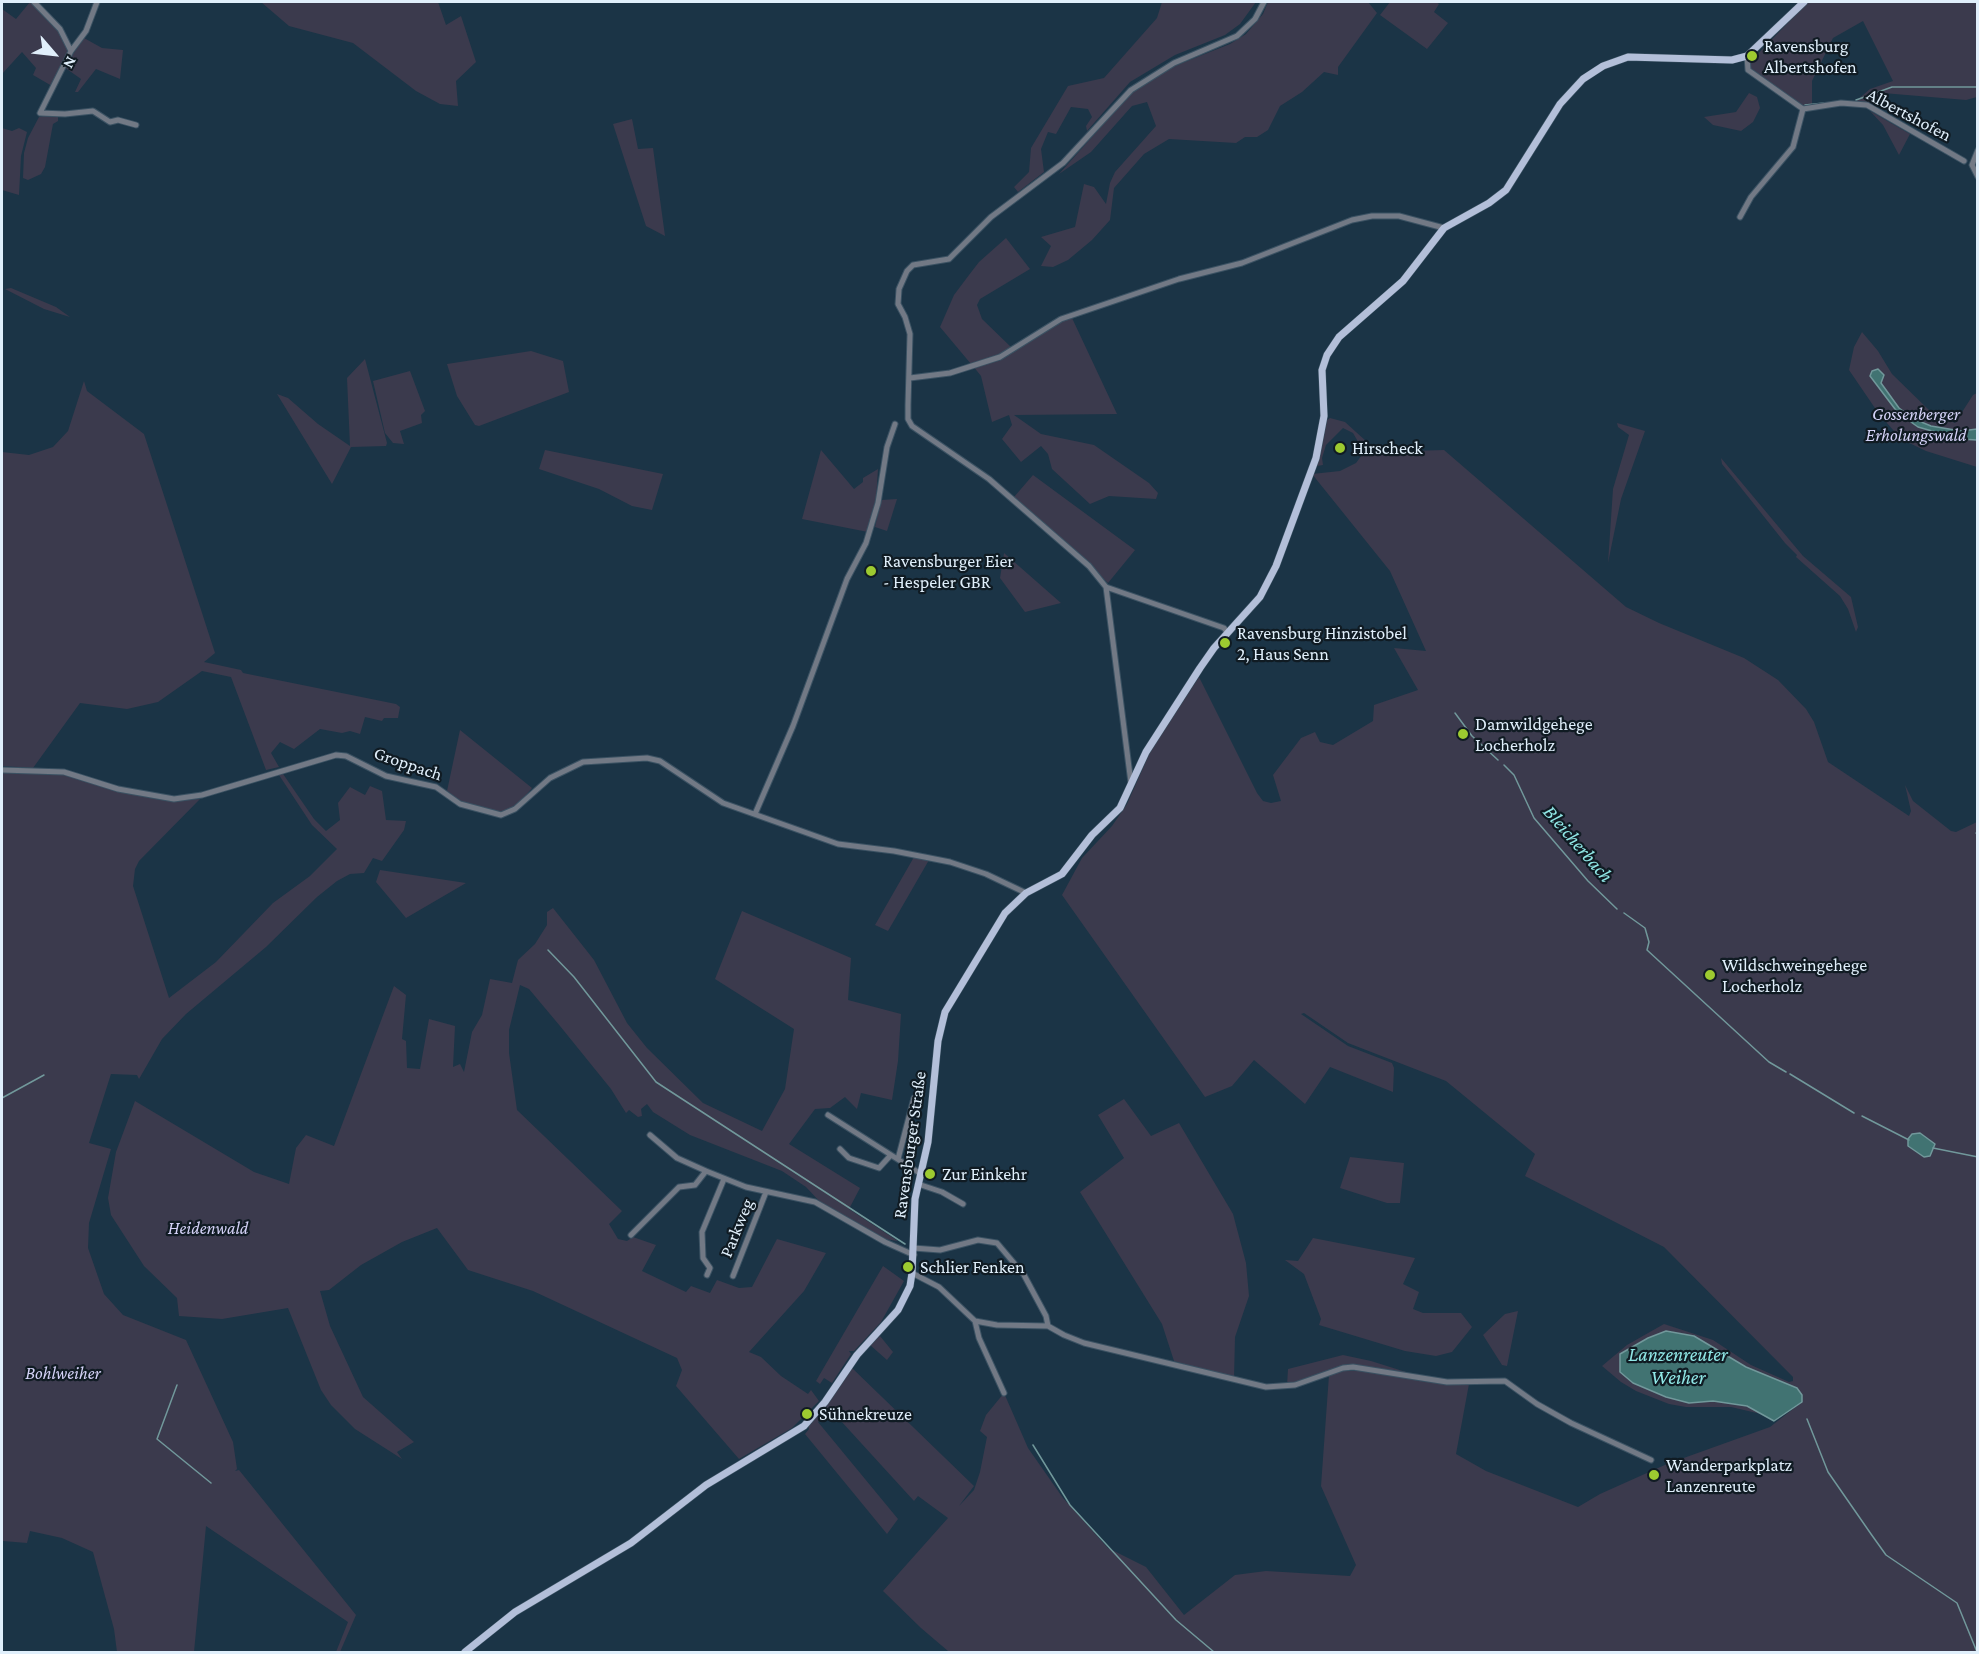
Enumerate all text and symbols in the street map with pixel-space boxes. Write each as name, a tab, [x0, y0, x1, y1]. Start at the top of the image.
north arrow	[24, 24, 84, 84]
place label: Ravensburg Albertshofen	[1764, 35, 1857, 78]
marker: Ravensburg Albertshofen	[1745, 49, 1759, 63]
text: N	[60, 54, 80, 71]
street label: Albertshofen	[1863, 84, 1955, 146]
park label: Gossenberger Erholungswald	[1866, 403, 1966, 446]
place label: Hirscheck	[1352, 437, 1423, 459]
marker: Hirscheck	[1333, 441, 1347, 455]
place label: Ravensburger Eier - Hespeler GBR	[883, 550, 1014, 592]
marker: Ravensburger Eier - Hespeler GBR	[864, 564, 878, 578]
place label: Ravensburg Hinzistobel 2, Haus Senn	[1237, 622, 1407, 664]
marker: Ravensburg Hinzistobel 2, Haus Senn	[1218, 636, 1232, 650]
place label: Damwildgehege Locherholz	[1475, 713, 1593, 756]
marker: Damwildgehege Locherholz	[1456, 727, 1470, 741]
street label: Groppach	[371, 742, 445, 786]
water label: Bleicherbach	[1538, 800, 1618, 888]
place label: Wildschweingehege Locherholz	[1722, 954, 1867, 996]
marker: Wildschweingehege Locherholz	[1703, 968, 1717, 982]
street label: Ravensburger Straße	[889, 1070, 931, 1220]
place label: Zur Einkehr	[942, 1163, 1027, 1185]
marker: Zur Einkehr	[923, 1167, 937, 1181]
street label: Parkweg	[715, 1195, 759, 1261]
park label: Heidenwald	[168, 1217, 248, 1239]
place label: Schlier Fenken	[920, 1256, 1025, 1278]
marker: Schlier Fenken	[901, 1260, 915, 1274]
water label: Lanzenreuter Weiher	[1628, 1343, 1728, 1390]
park label: Bohlweiher	[25, 1362, 101, 1384]
place label: Sühnekreuze	[819, 1403, 912, 1425]
marker: Sühnekreuze	[800, 1407, 814, 1421]
place label: Wanderparkplatz Lanzenreute	[1666, 1454, 1792, 1496]
marker: Wanderparkplatz Lanzenreute	[1647, 1468, 1661, 1482]

